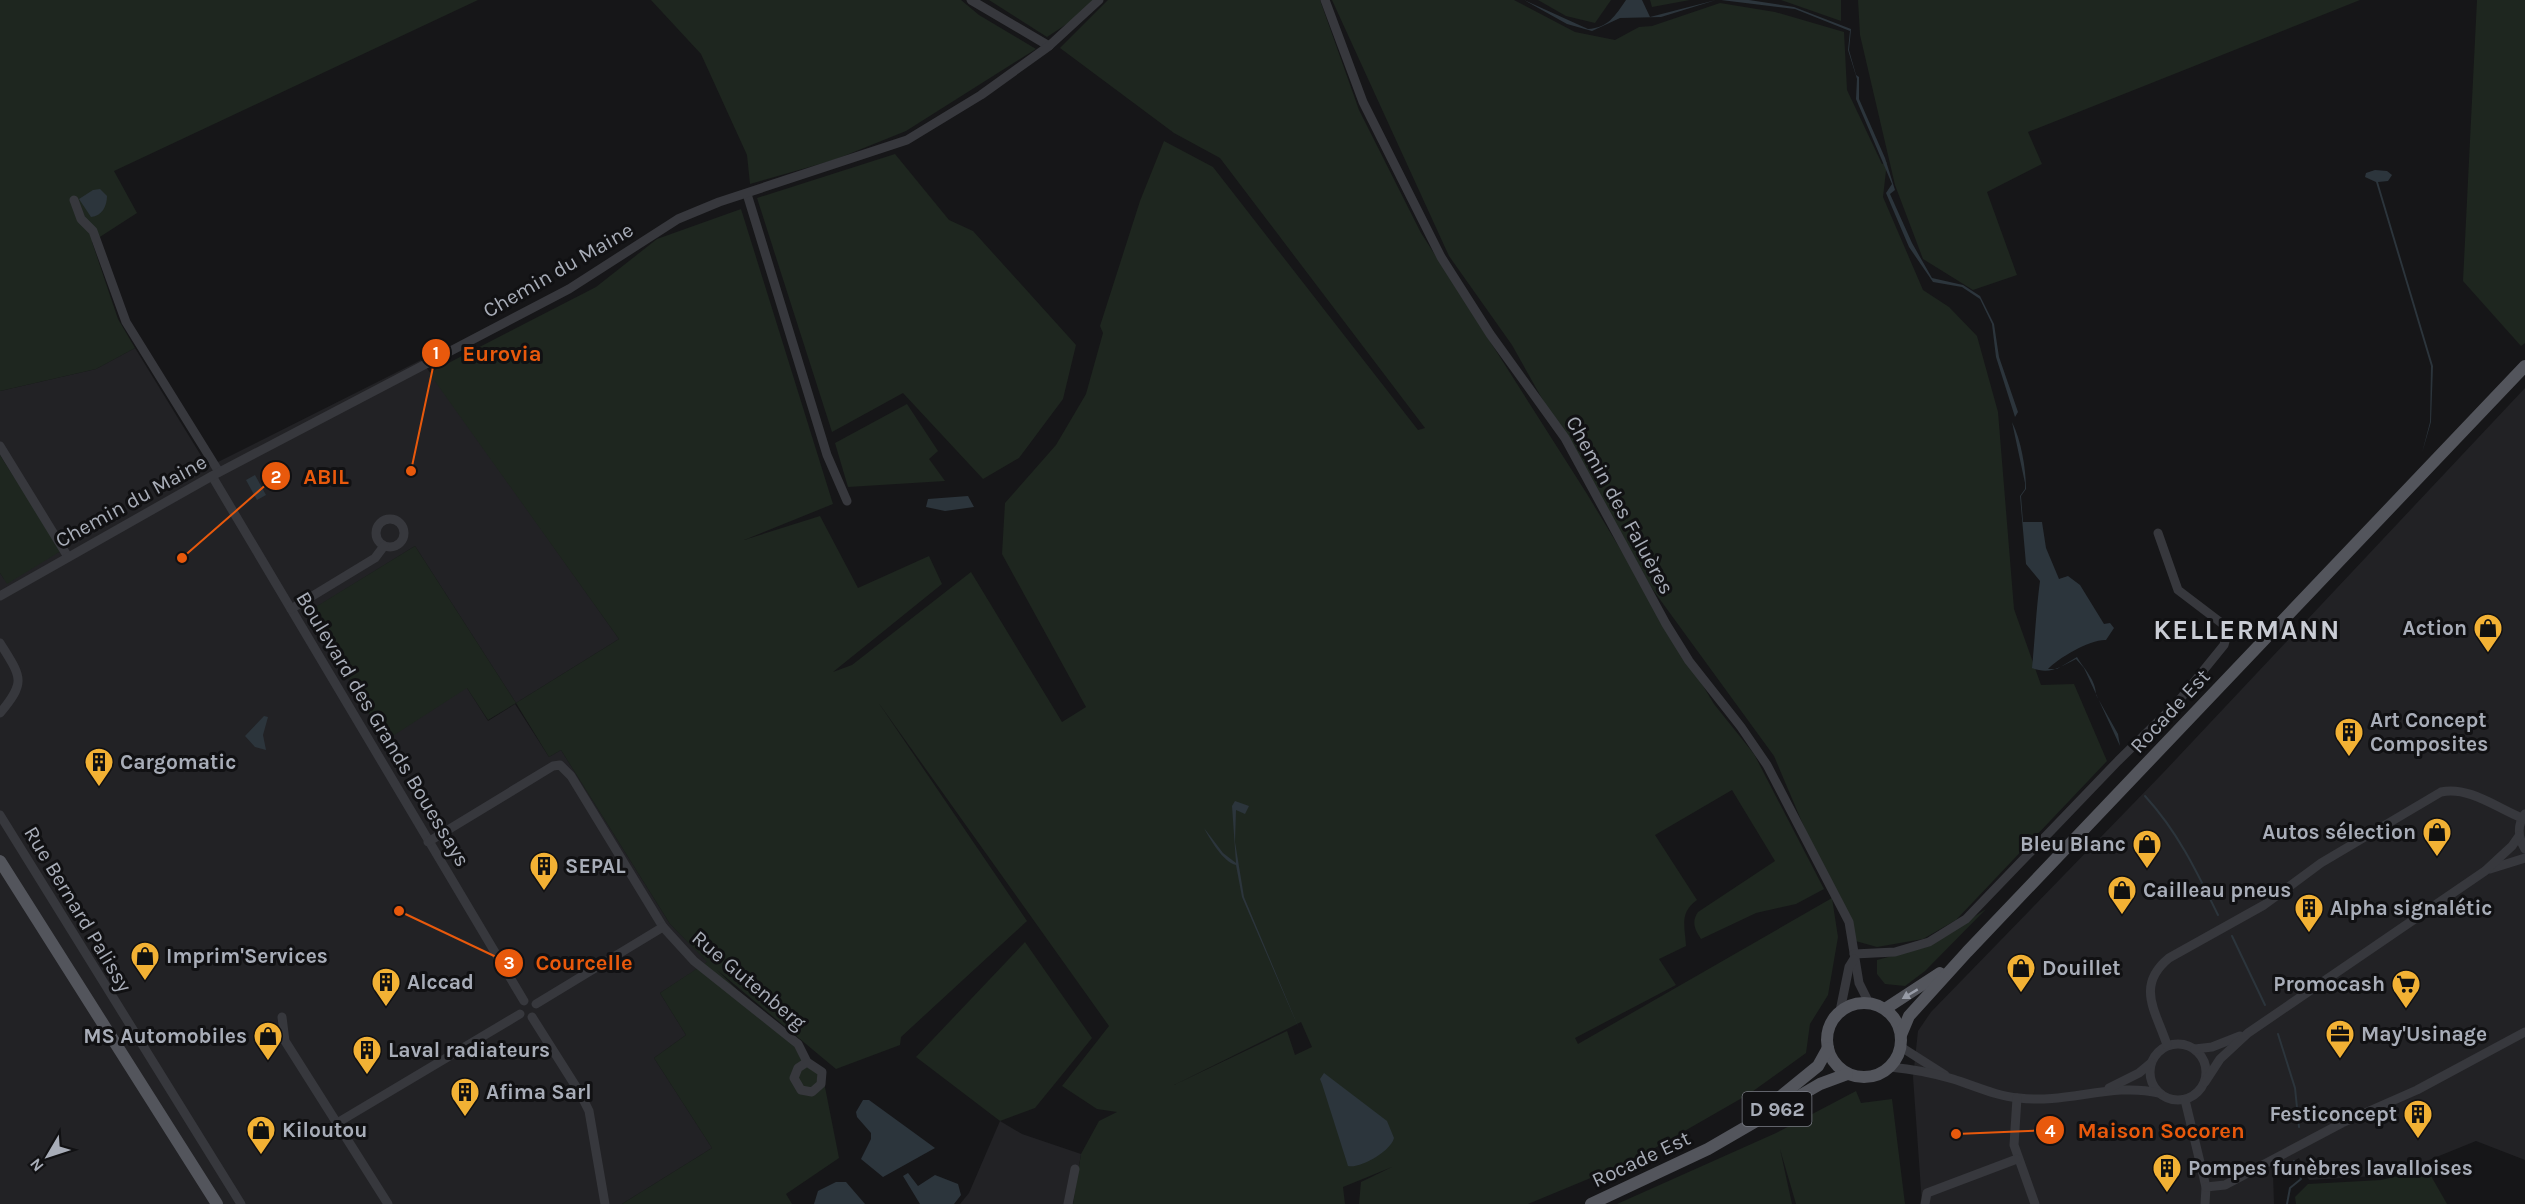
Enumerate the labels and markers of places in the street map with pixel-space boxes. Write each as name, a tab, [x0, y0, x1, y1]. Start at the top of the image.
callout: Eurovia	[421, 333, 554, 373]
callout: ABIL	[261, 456, 361, 496]
shop icon: Action	[2472, 612, 2504, 654]
place label: Action	[2403, 616, 2467, 640]
place label: Art Concept Composites	[2370, 708, 2488, 756]
building icon: Art Concept Composites	[2333, 716, 2365, 758]
building icon: Cargomatic	[83, 746, 115, 788]
place label: Cargomatic	[120, 750, 236, 774]
shop icon: Autos sélection	[2421, 816, 2453, 858]
place label: Autos sélection	[2262, 820, 2416, 844]
shop icon: Bleu Blanc	[2131, 828, 2163, 870]
place label: Bleu Blanc	[2020, 832, 2126, 856]
building icon: SEPAL	[528, 850, 560, 892]
place label: SEPAL	[565, 854, 626, 878]
shop icon: Cailleau pneus	[2106, 874, 2138, 916]
place label: Cailleau pneus	[2143, 878, 2291, 902]
building icon: Alpha signalétic	[2293, 892, 2325, 934]
place label: Alpha signalétic	[2330, 896, 2492, 920]
shop icon: Imprim'Services	[129, 940, 161, 982]
callout: Courcelle	[494, 943, 645, 983]
place label: Imprim'Services	[166, 944, 328, 968]
shop icon: Douillet	[2005, 952, 2037, 994]
place label: Douillet	[2042, 956, 2121, 980]
building icon: Alccad	[370, 966, 402, 1008]
supermarket icon: Promocash	[2390, 968, 2422, 1010]
place label: Alccad	[407, 970, 474, 994]
place label: Promocash	[2273, 972, 2385, 996]
office icon: May'Usinage	[2324, 1018, 2356, 1060]
shop icon: MS Automobiles	[252, 1020, 284, 1062]
place label: May'Usinage	[2361, 1022, 2487, 1046]
place label: MS Automobiles	[83, 1024, 247, 1048]
building icon: Laval radiateurs	[351, 1034, 383, 1076]
place label: Laval radiateurs	[388, 1038, 550, 1062]
building icon: Afima Sarl	[449, 1076, 481, 1118]
place label: Afima Sarl	[486, 1080, 592, 1104]
building icon: Festiconcept	[2402, 1098, 2434, 1140]
place label: Festiconcept	[2269, 1102, 2397, 1126]
callout: Maison Socoren	[2035, 1110, 2257, 1150]
shop icon: Kiloutou	[245, 1114, 277, 1156]
place label: Kiloutou	[282, 1118, 367, 1142]
building icon: Pompes funèbres lavalloises	[2151, 1152, 2183, 1194]
place label: Pompes funèbres lavalloises	[2188, 1156, 2473, 1180]

